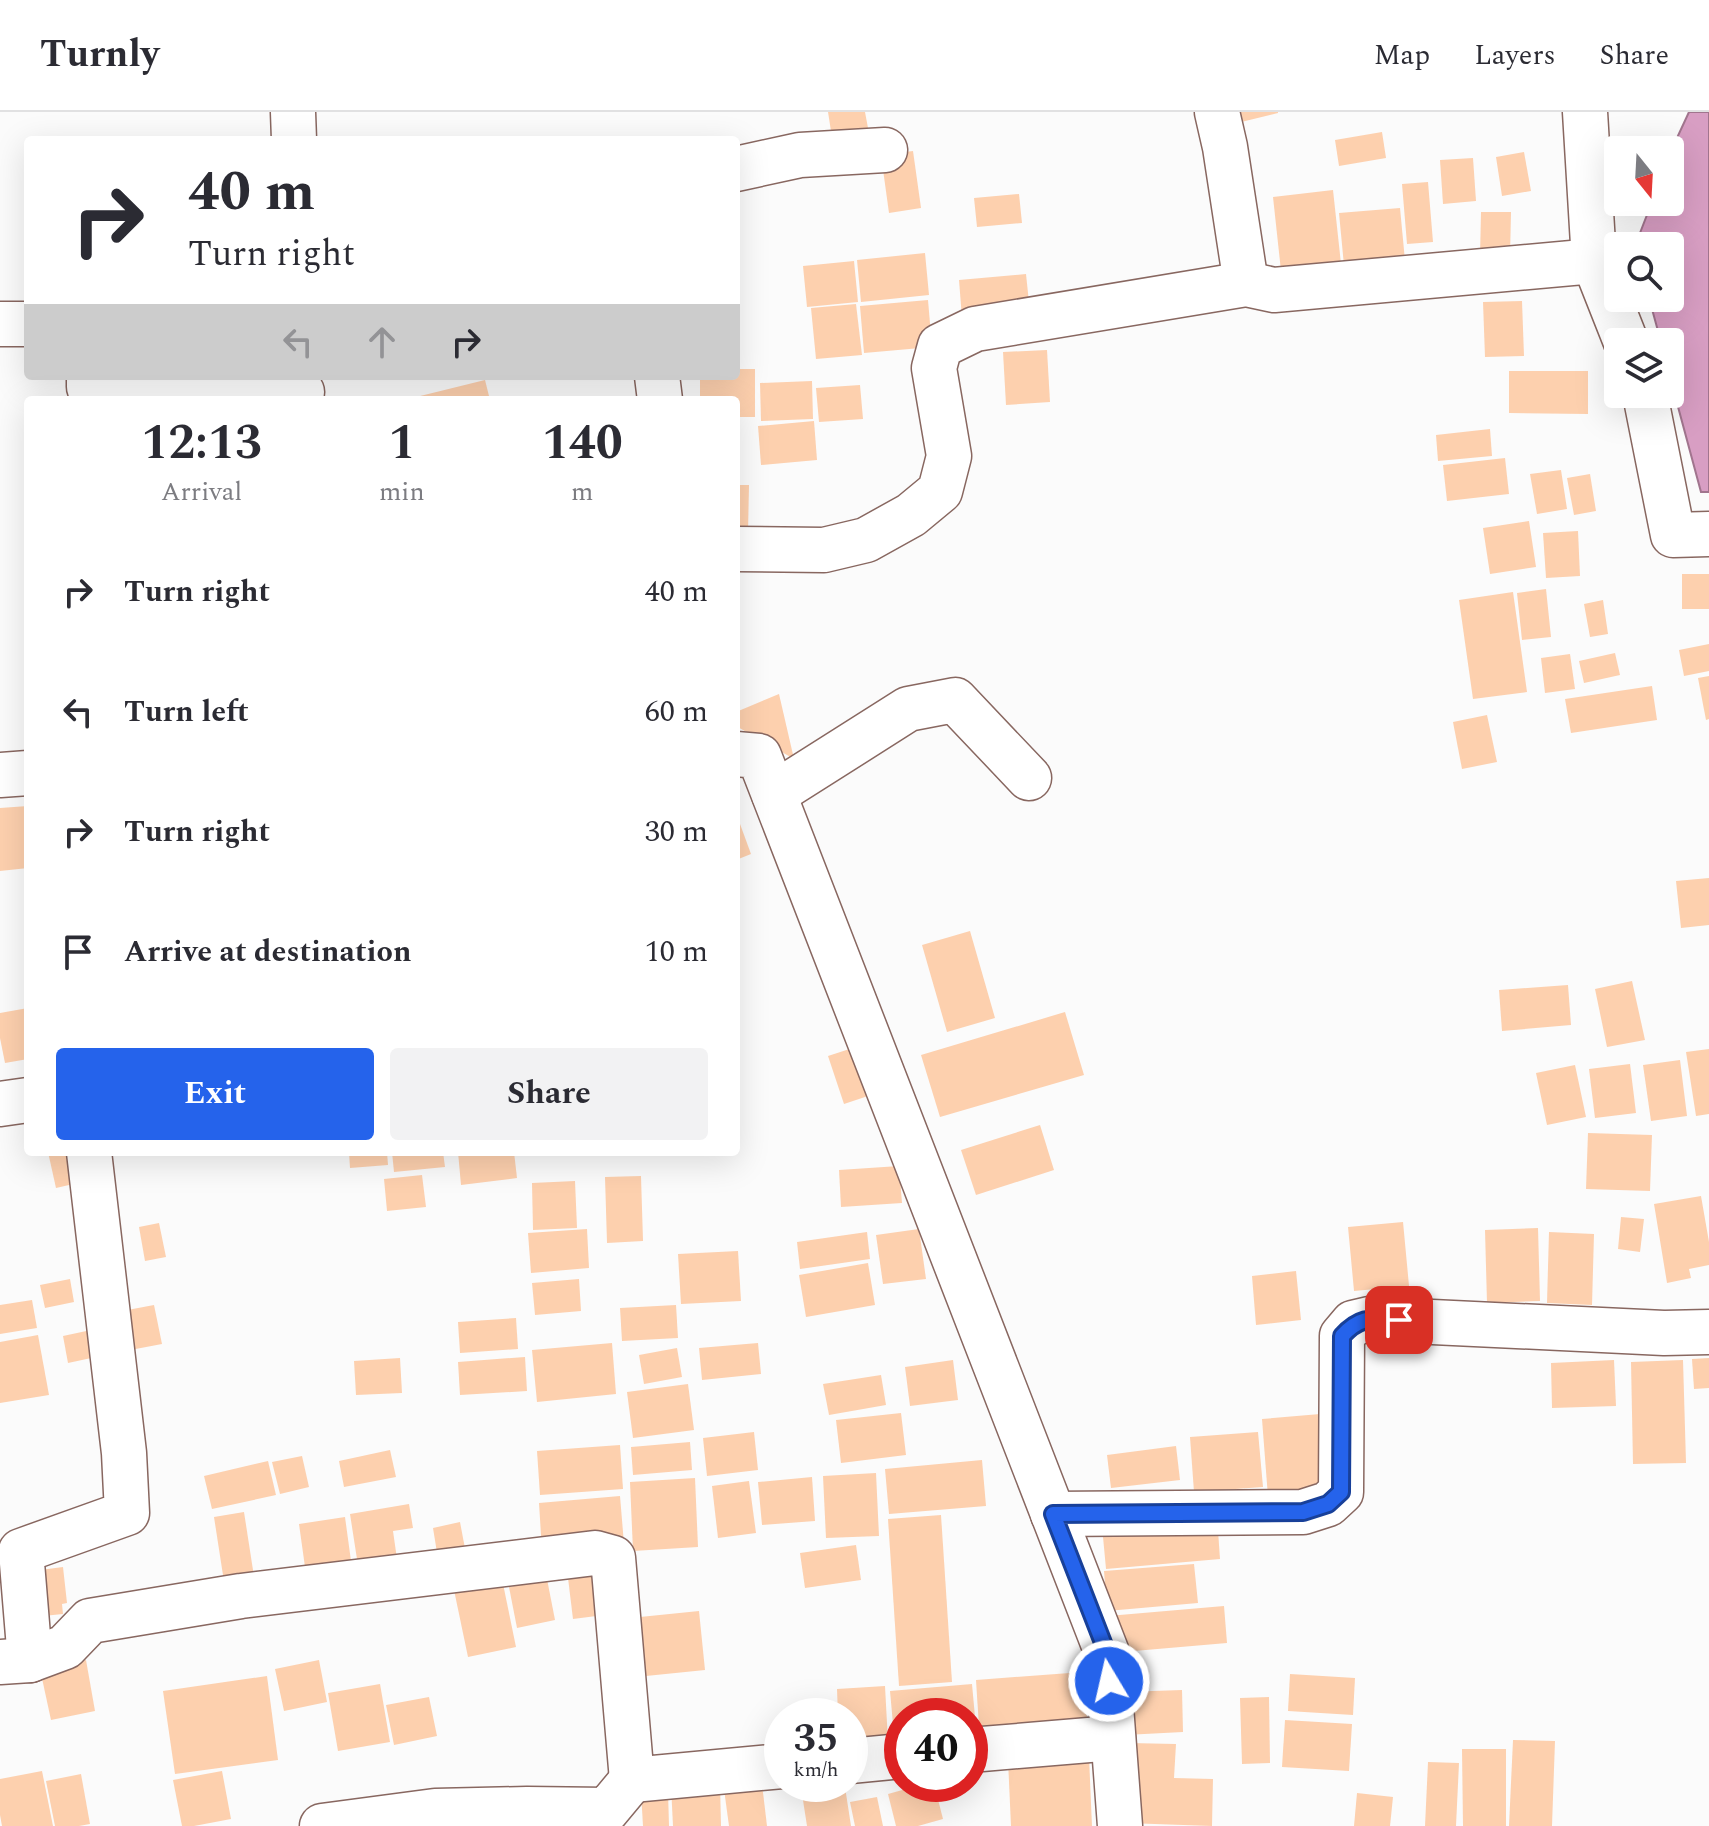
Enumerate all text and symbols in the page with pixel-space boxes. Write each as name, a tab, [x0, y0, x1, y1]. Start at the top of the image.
text: Turnly	[40, 26, 159, 84]
text: Map	[1374, 34, 1430, 77]
text: Layers	[1474, 34, 1556, 77]
text: Share	[1600, 34, 1669, 77]
north arrow	[1604, 136, 1684, 216]
map controls	[1604, 136, 1684, 408]
text: 40 m	[188, 150, 315, 235]
icon: right	[56, 168, 160, 272]
text: Turn right	[188, 227, 355, 282]
button: search	[1604, 232, 1684, 312]
icon: left	[276, 320, 320, 364]
icon: ahead	[360, 320, 404, 364]
icon: right	[444, 320, 488, 364]
button: layers	[1604, 328, 1684, 408]
text: 12:13	[141, 407, 262, 480]
text: 1	[388, 407, 415, 480]
text: 140	[542, 407, 623, 480]
text: Arrival	[161, 472, 242, 512]
text: min	[379, 472, 425, 512]
text: m	[571, 472, 593, 512]
text: Turn right	[124, 569, 270, 615]
text: 40 m	[645, 569, 708, 615]
icon: right	[56, 570, 100, 614]
text: Turn left	[124, 689, 249, 735]
text: 60 m	[645, 689, 708, 735]
icon: left	[56, 690, 100, 734]
text: Turn right	[124, 809, 270, 855]
text: 30 m	[645, 809, 708, 855]
icon: right	[56, 810, 100, 854]
text: Arrive at destination	[124, 929, 411, 975]
text: 10 m	[645, 929, 708, 975]
icon: arrive	[56, 930, 100, 974]
button: Exit	[56, 1048, 374, 1140]
button: Share	[390, 1048, 708, 1140]
pin	[1365, 1286, 1433, 1354]
icon: arrive	[1377, 1298, 1421, 1342]
position arrow	[1067, 1639, 1151, 1723]
speed limit sign: 40	[884, 1698, 988, 1802]
text: 35	[794, 1709, 838, 1770]
text: km/h	[794, 1755, 839, 1785]

